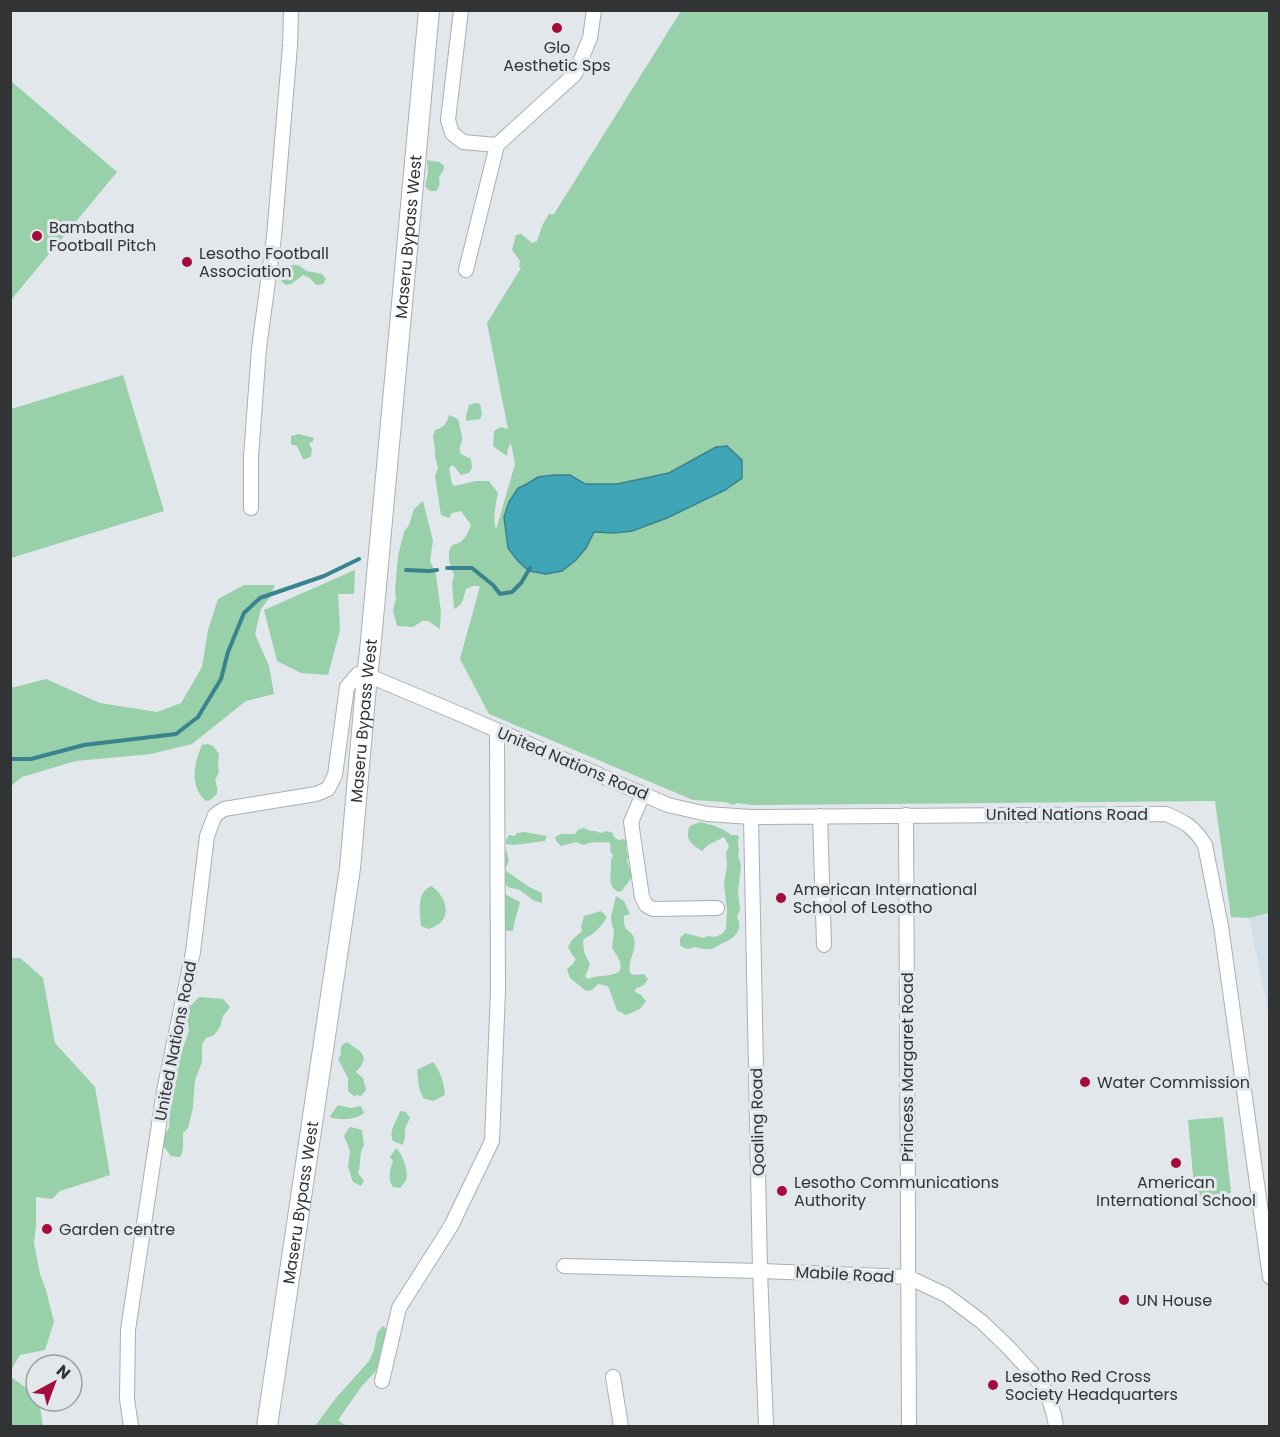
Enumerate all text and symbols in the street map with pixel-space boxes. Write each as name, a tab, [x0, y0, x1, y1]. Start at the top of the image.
marker: Glo Aesthetic Sps	[550, 21, 564, 35]
place label: Glo Aesthetic Sps	[503, 36, 611, 77]
street label: Maseru Bypass West	[390, 154, 428, 320]
place label: Bambatha Football Pitch	[49, 216, 156, 257]
marker: Bambatha Football Pitch	[30, 229, 44, 243]
place label: Lesotho Football Association	[199, 242, 329, 283]
marker: Lesotho Football Association	[180, 255, 194, 269]
street label: Maseru Bypass West	[345, 638, 383, 804]
street label: United Nations Road	[494, 721, 652, 806]
street label: United Nations Road	[986, 803, 1148, 826]
place label: American International School of Lesotho	[793, 878, 977, 919]
marker: American International School of Lesotho	[774, 891, 788, 905]
street label: United Nations Road	[149, 959, 202, 1123]
street label: Princess Margaret Road	[896, 972, 919, 1162]
street label: Qoaling Road	[745, 1068, 770, 1176]
place label: Water Commission	[1097, 1071, 1250, 1094]
marker: Water Commission	[1078, 1075, 1092, 1089]
street label: Maseru Bypass West	[277, 1119, 324, 1286]
marker: American International School	[1169, 1156, 1183, 1170]
place label: Lesotho Communications Authority	[794, 1171, 999, 1212]
place label: American International School	[1096, 1171, 1256, 1212]
marker: Lesotho Communications Authority	[775, 1184, 789, 1198]
place label: Garden centre	[59, 1218, 175, 1241]
marker: Garden centre	[40, 1222, 54, 1236]
street label: Mabile Road	[795, 1260, 895, 1289]
place label: UN House	[1136, 1289, 1212, 1312]
marker: UN House	[1117, 1293, 1131, 1307]
north arrow	[24, 1353, 84, 1413]
text: N	[51, 1359, 76, 1385]
place label: Lesotho Red Cross Society Headquarters	[1005, 1365, 1178, 1406]
marker: Lesotho Red Cross Society Headquarters	[986, 1378, 1000, 1392]

